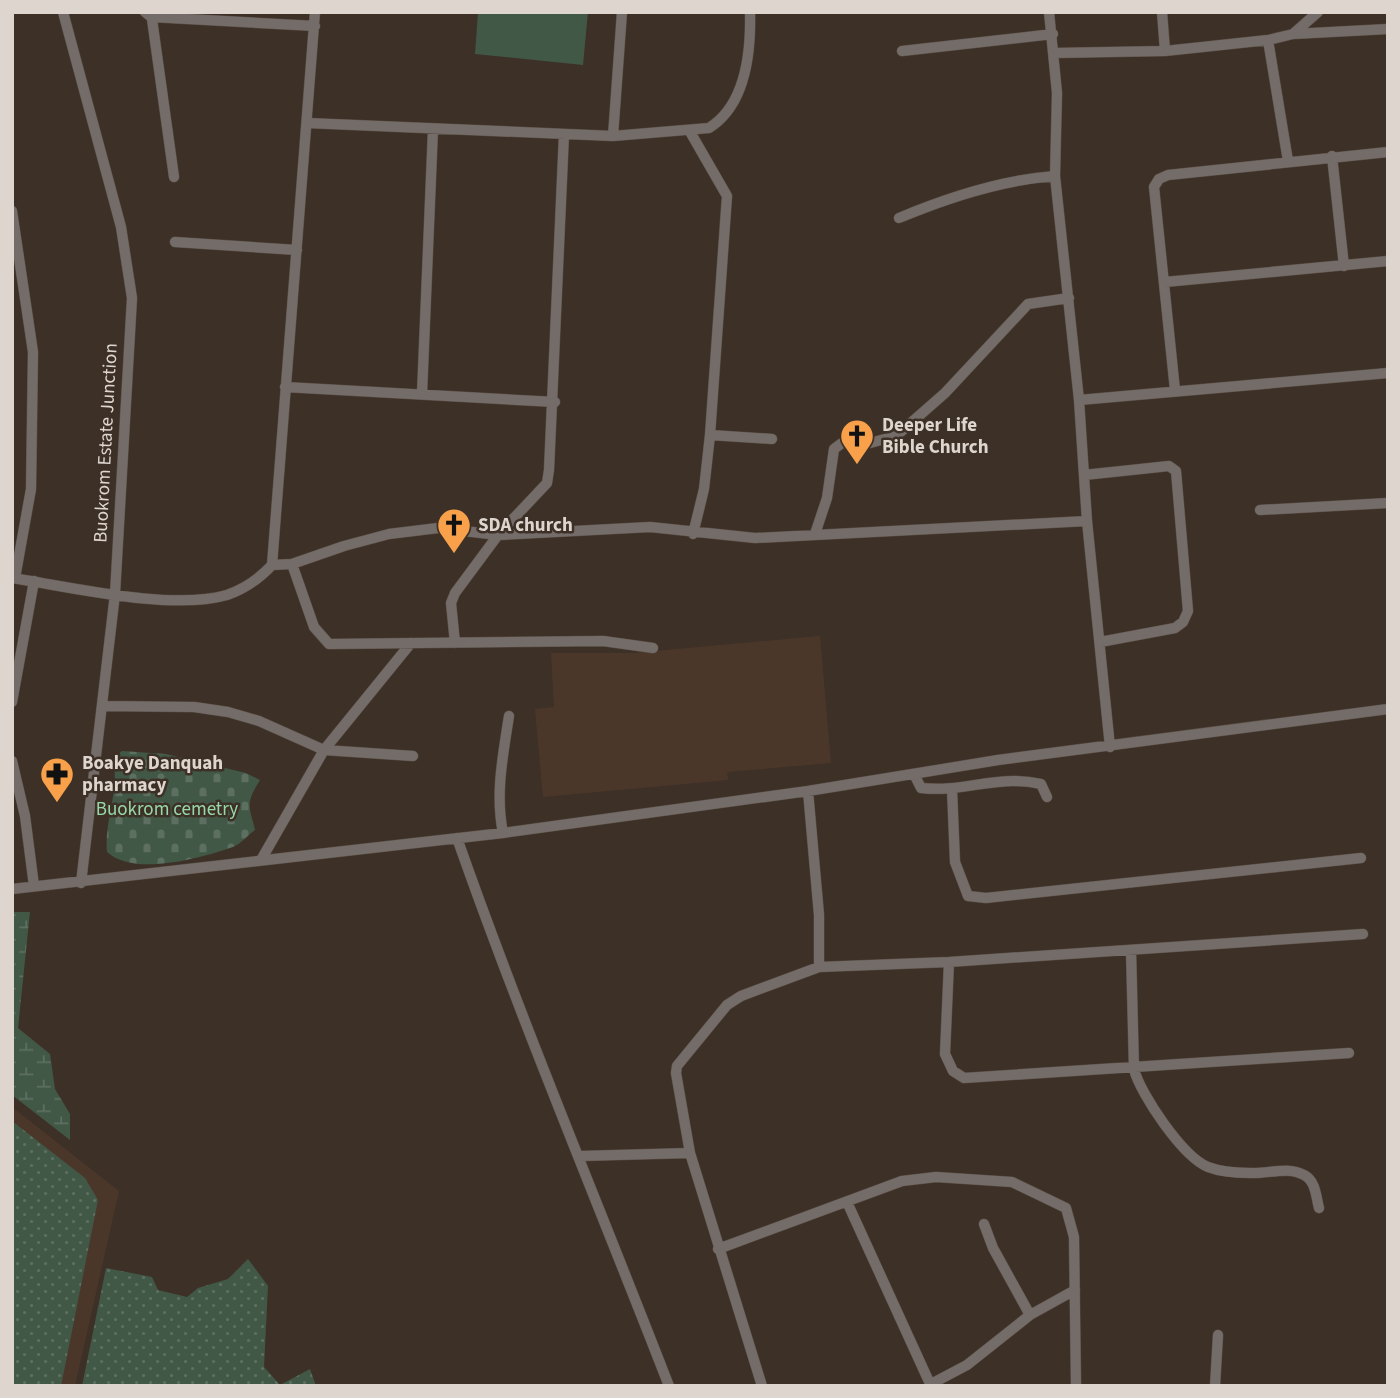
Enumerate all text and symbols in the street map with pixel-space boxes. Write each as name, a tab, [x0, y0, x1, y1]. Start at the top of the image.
street label: Buokrom Estate Junction	[87, 342, 125, 544]
place label: Deeper Life Bible Church	[882, 412, 989, 461]
church icon: Deeper Life Bible Church	[838, 417, 876, 466]
church icon: SDA church	[435, 506, 473, 555]
place label: SDA church	[478, 512, 573, 539]
place label: Boakye Danquah pharmacy	[82, 750, 223, 799]
pharmacy icon: Boakye Danquah pharmacy	[38, 755, 76, 804]
park label: Buokrom cemetry	[96, 796, 238, 823]

